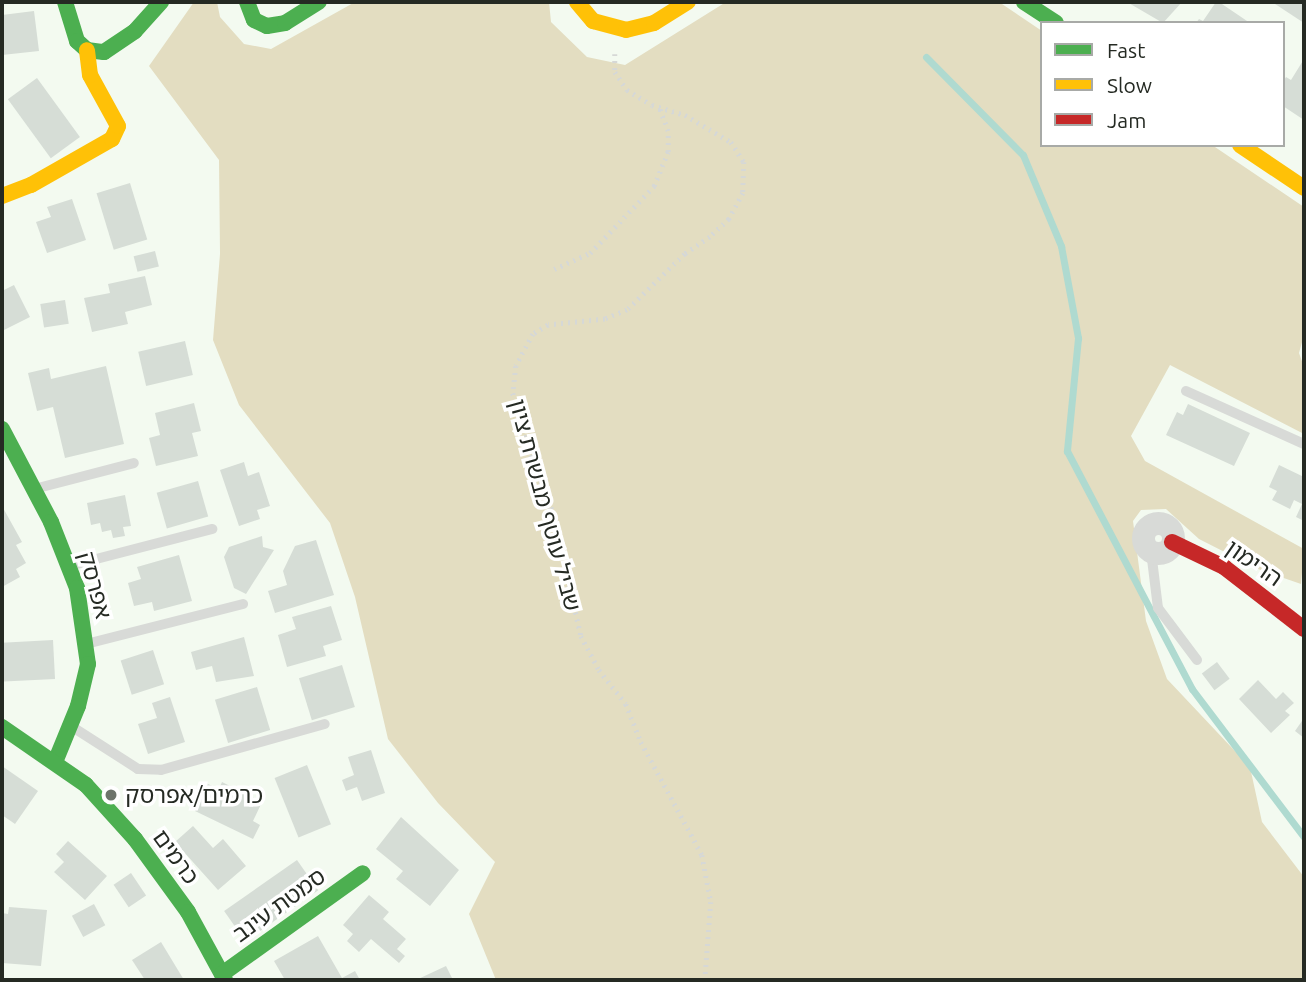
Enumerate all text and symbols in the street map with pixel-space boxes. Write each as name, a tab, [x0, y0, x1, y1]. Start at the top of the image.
legend	[1040, 21, 1285, 147]
text: Fast	[1107, 38, 1145, 62]
text: Slow	[1107, 73, 1152, 97]
text: Jam	[1107, 108, 1146, 132]
street label: שביל עוטף מבשרת ציון	[503, 396, 587, 614]
street label: הרימון	[1220, 534, 1288, 592]
street label: אפרסק	[73, 548, 117, 622]
place label: כרמים/אפרסק	[125, 781, 263, 809]
marker: כרמים/אפרסק	[103, 787, 119, 803]
street label: כרמים	[147, 824, 205, 890]
street label: סמטת עינב	[227, 862, 331, 948]

